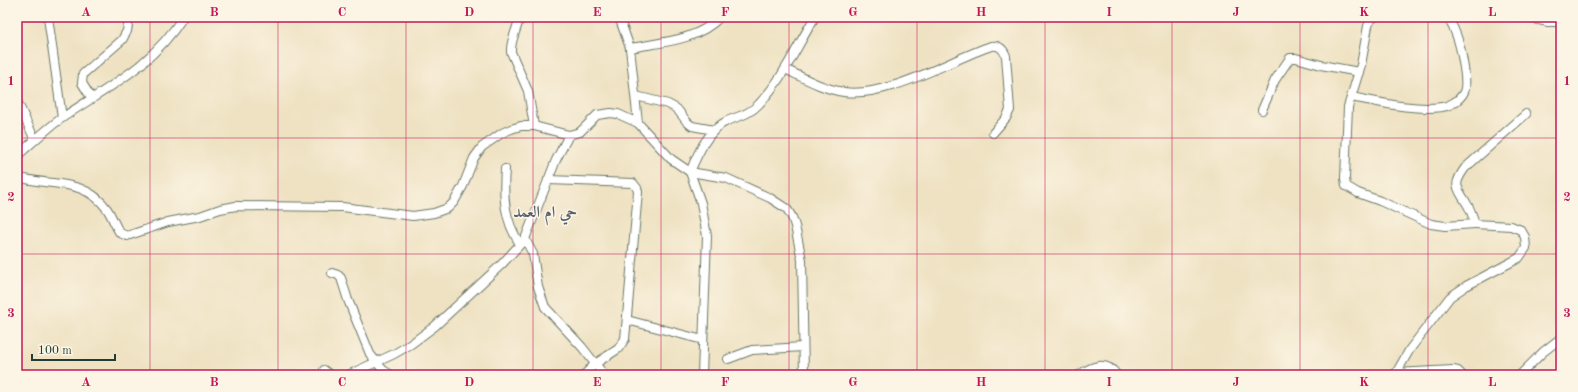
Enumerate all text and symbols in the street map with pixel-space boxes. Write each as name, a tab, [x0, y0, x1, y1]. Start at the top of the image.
text: A	[81, 6, 91, 19]
text: B	[209, 6, 219, 19]
text: C	[338, 6, 346, 19]
text: D	[464, 6, 474, 19]
text: E	[593, 6, 602, 19]
text: F	[721, 6, 730, 19]
text: G	[848, 6, 858, 19]
text: H	[976, 6, 987, 19]
text: I	[1106, 6, 1112, 19]
text: J	[1232, 6, 1240, 19]
text: K	[1359, 6, 1369, 19]
text: L	[1488, 6, 1497, 19]
text: 1	[7, 75, 15, 88]
text: 1	[1563, 75, 1571, 88]
text: 2	[7, 191, 15, 204]
text: 2	[1563, 191, 1571, 204]
district label: حي ام العمد	[513, 204, 577, 226]
text: 3	[7, 307, 15, 320]
text: 3	[1563, 307, 1571, 320]
scale bar	[32, 336, 115, 362]
text: 100 m	[38, 345, 72, 357]
text: A	[81, 376, 91, 389]
text: B	[209, 376, 219, 389]
text: C	[338, 376, 346, 389]
text: D	[464, 376, 474, 389]
text: E	[593, 376, 602, 389]
text: F	[721, 376, 730, 389]
text: G	[848, 376, 858, 389]
text: H	[976, 376, 987, 389]
text: I	[1106, 376, 1112, 389]
text: J	[1232, 376, 1240, 389]
text: K	[1359, 376, 1369, 389]
text: L	[1488, 376, 1497, 389]

